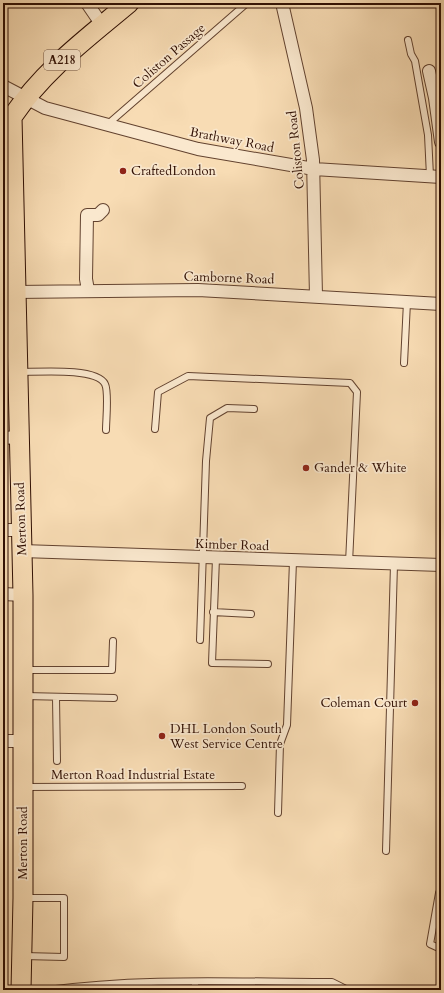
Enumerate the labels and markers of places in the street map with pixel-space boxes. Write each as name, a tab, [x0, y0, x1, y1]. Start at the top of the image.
place label: CraftedLondon	[131, 162, 216, 180]
marker: CraftedLondon	[118, 166, 128, 176]
place label: Gander & White	[314, 459, 407, 477]
marker: Gander & White	[301, 463, 311, 473]
place label: Coleman Court	[320, 694, 407, 712]
marker: Coleman Court	[410, 698, 420, 708]
place label: DHL London South West Service Centre	[169, 720, 283, 753]
marker: DHL London South West Service Centre	[157, 731, 167, 741]

